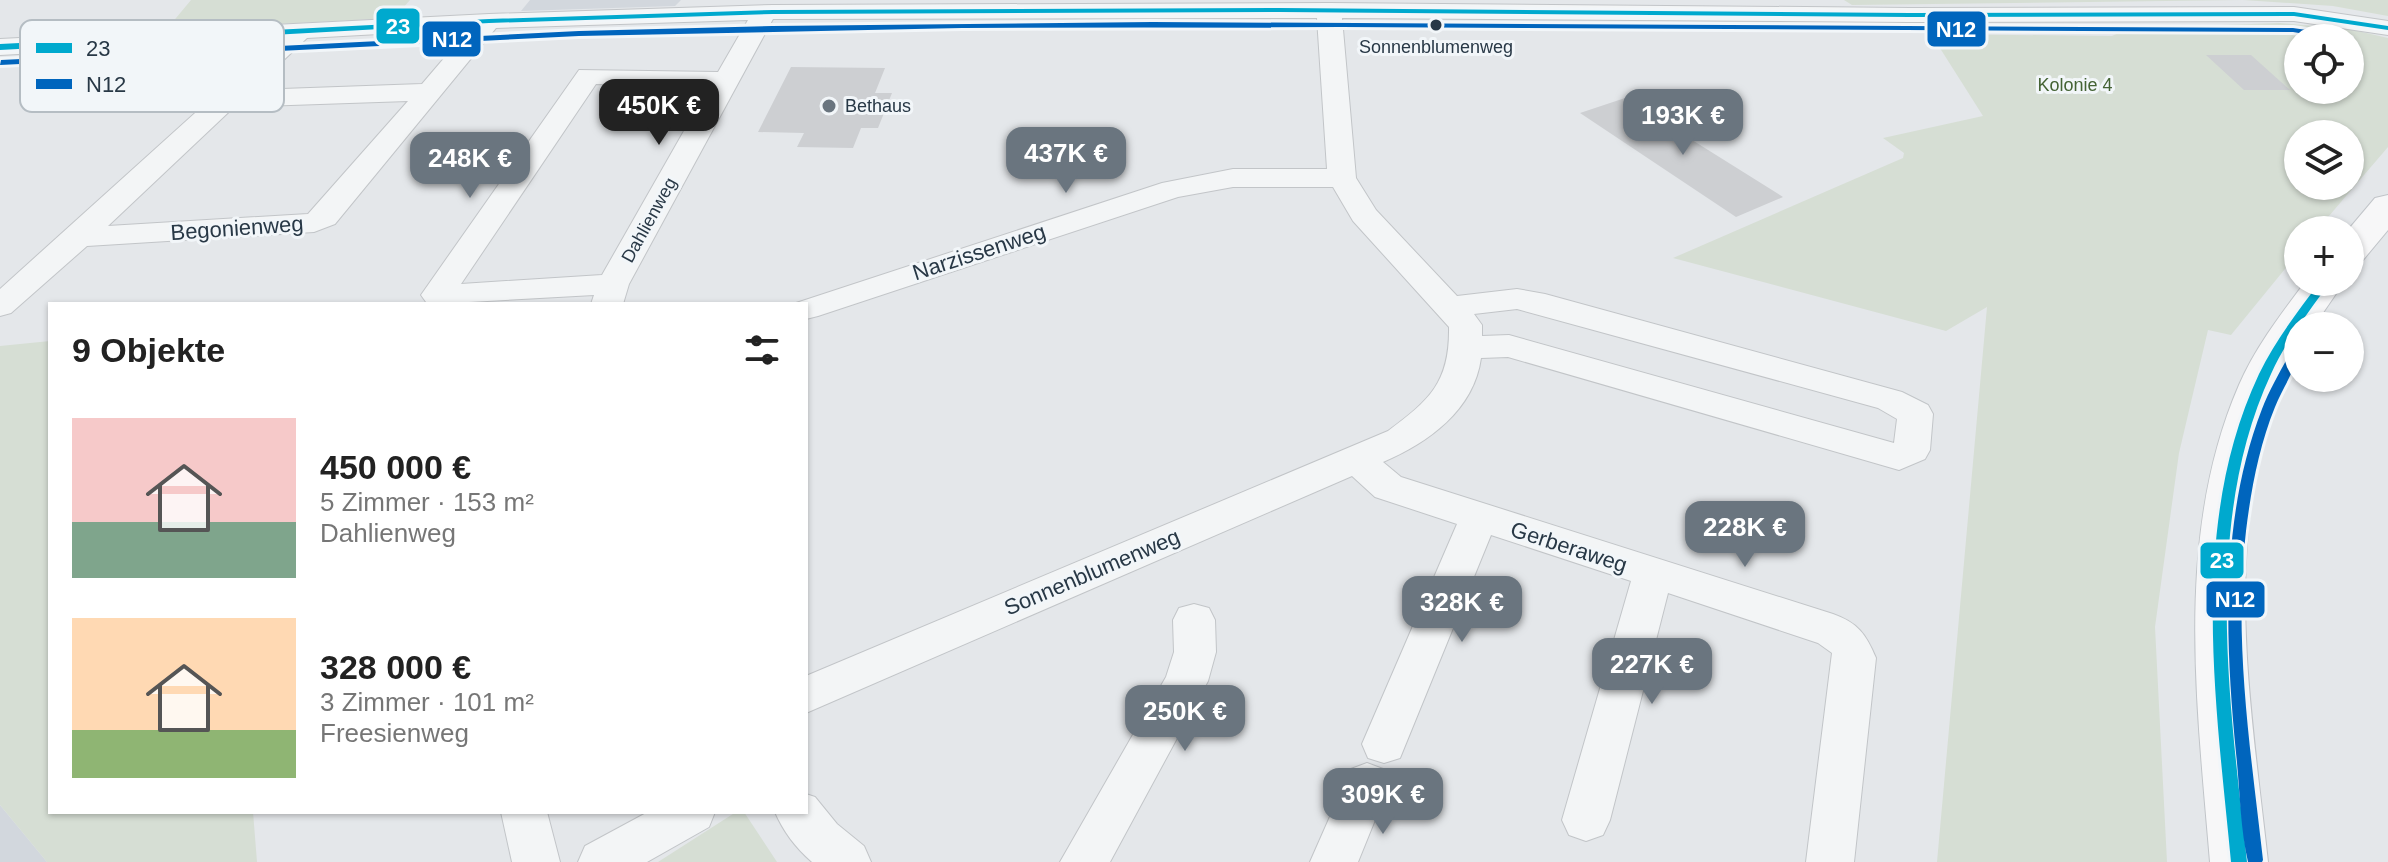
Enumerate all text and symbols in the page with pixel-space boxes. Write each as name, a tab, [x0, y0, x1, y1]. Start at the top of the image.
line badge: 23	[375, 7, 421, 45]
line badge: N12	[1926, 10, 1987, 48]
text: 23	[386, 14, 410, 39]
marker: Sonnenblumenweg	[1428, 17, 1444, 33]
text: N12	[1936, 17, 1976, 42]
legend	[20, 20, 284, 112]
line badge: N12	[421, 20, 482, 58]
map controls	[2284, 24, 2364, 392]
button: locate	[2284, 24, 2364, 104]
text: N12	[432, 27, 472, 52]
text: 23	[86, 36, 110, 61]
place label: Sonnenblumenweg	[1359, 37, 1513, 57]
text: N12	[86, 72, 126, 97]
park label: Kolonie 4	[2037, 75, 2113, 95]
pin: 450K €	[594, 79, 724, 147]
pin: 193K €	[1618, 89, 1748, 157]
text: 450K €	[617, 90, 701, 120]
place label: Bethaus	[845, 96, 911, 116]
marker: Bethaus	[820, 97, 838, 115]
text: 193K €	[1641, 100, 1725, 130]
button: layers	[2284, 120, 2364, 200]
pin: 437K €	[1001, 127, 1131, 195]
pin: 248K €	[405, 132, 535, 200]
text: 437K €	[1024, 138, 1108, 168]
text: 248K €	[428, 143, 512, 173]
street label: Dahlienweg	[617, 174, 681, 266]
street label: Begonienweg	[170, 211, 304, 245]
button: +	[2284, 216, 2364, 296]
street label: Narzissenweg	[909, 219, 1049, 285]
button: −	[2284, 312, 2364, 392]
icon: filters	[740, 328, 784, 372]
text: 9 Objekte	[72, 331, 225, 369]
text: 450 000 €	[320, 448, 471, 486]
icon: home	[136, 450, 232, 546]
text: 5 Zimmer · 153 m²	[320, 487, 534, 517]
pin: 228K €	[1680, 501, 1810, 569]
text: 228K €	[1703, 512, 1787, 542]
street label: Gerberaweg	[1508, 516, 1630, 578]
text: Dahlienweg	[320, 518, 456, 548]
street label: Sonnenblumenweg	[1000, 524, 1184, 620]
line badge: 23	[2199, 541, 2245, 580]
text: 23	[2210, 548, 2234, 573]
pin: 328K €	[1397, 576, 1527, 644]
line badge: N12	[2205, 580, 2266, 619]
text: 328K €	[1420, 587, 1504, 617]
text: N12	[2215, 587, 2255, 612]
pin: 227K €	[1587, 638, 1717, 706]
text: 328 000 €	[320, 648, 471, 686]
text: 227K €	[1610, 649, 1694, 679]
icon: home	[136, 650, 232, 746]
pin: 250K €	[1120, 685, 1250, 753]
text: 3 Zimmer · 101 m²	[320, 687, 534, 717]
text: 250K €	[1143, 696, 1227, 726]
text: Freesienweg	[320, 718, 469, 748]
pin: 309K €	[1318, 768, 1448, 836]
text: 309K €	[1341, 779, 1425, 809]

